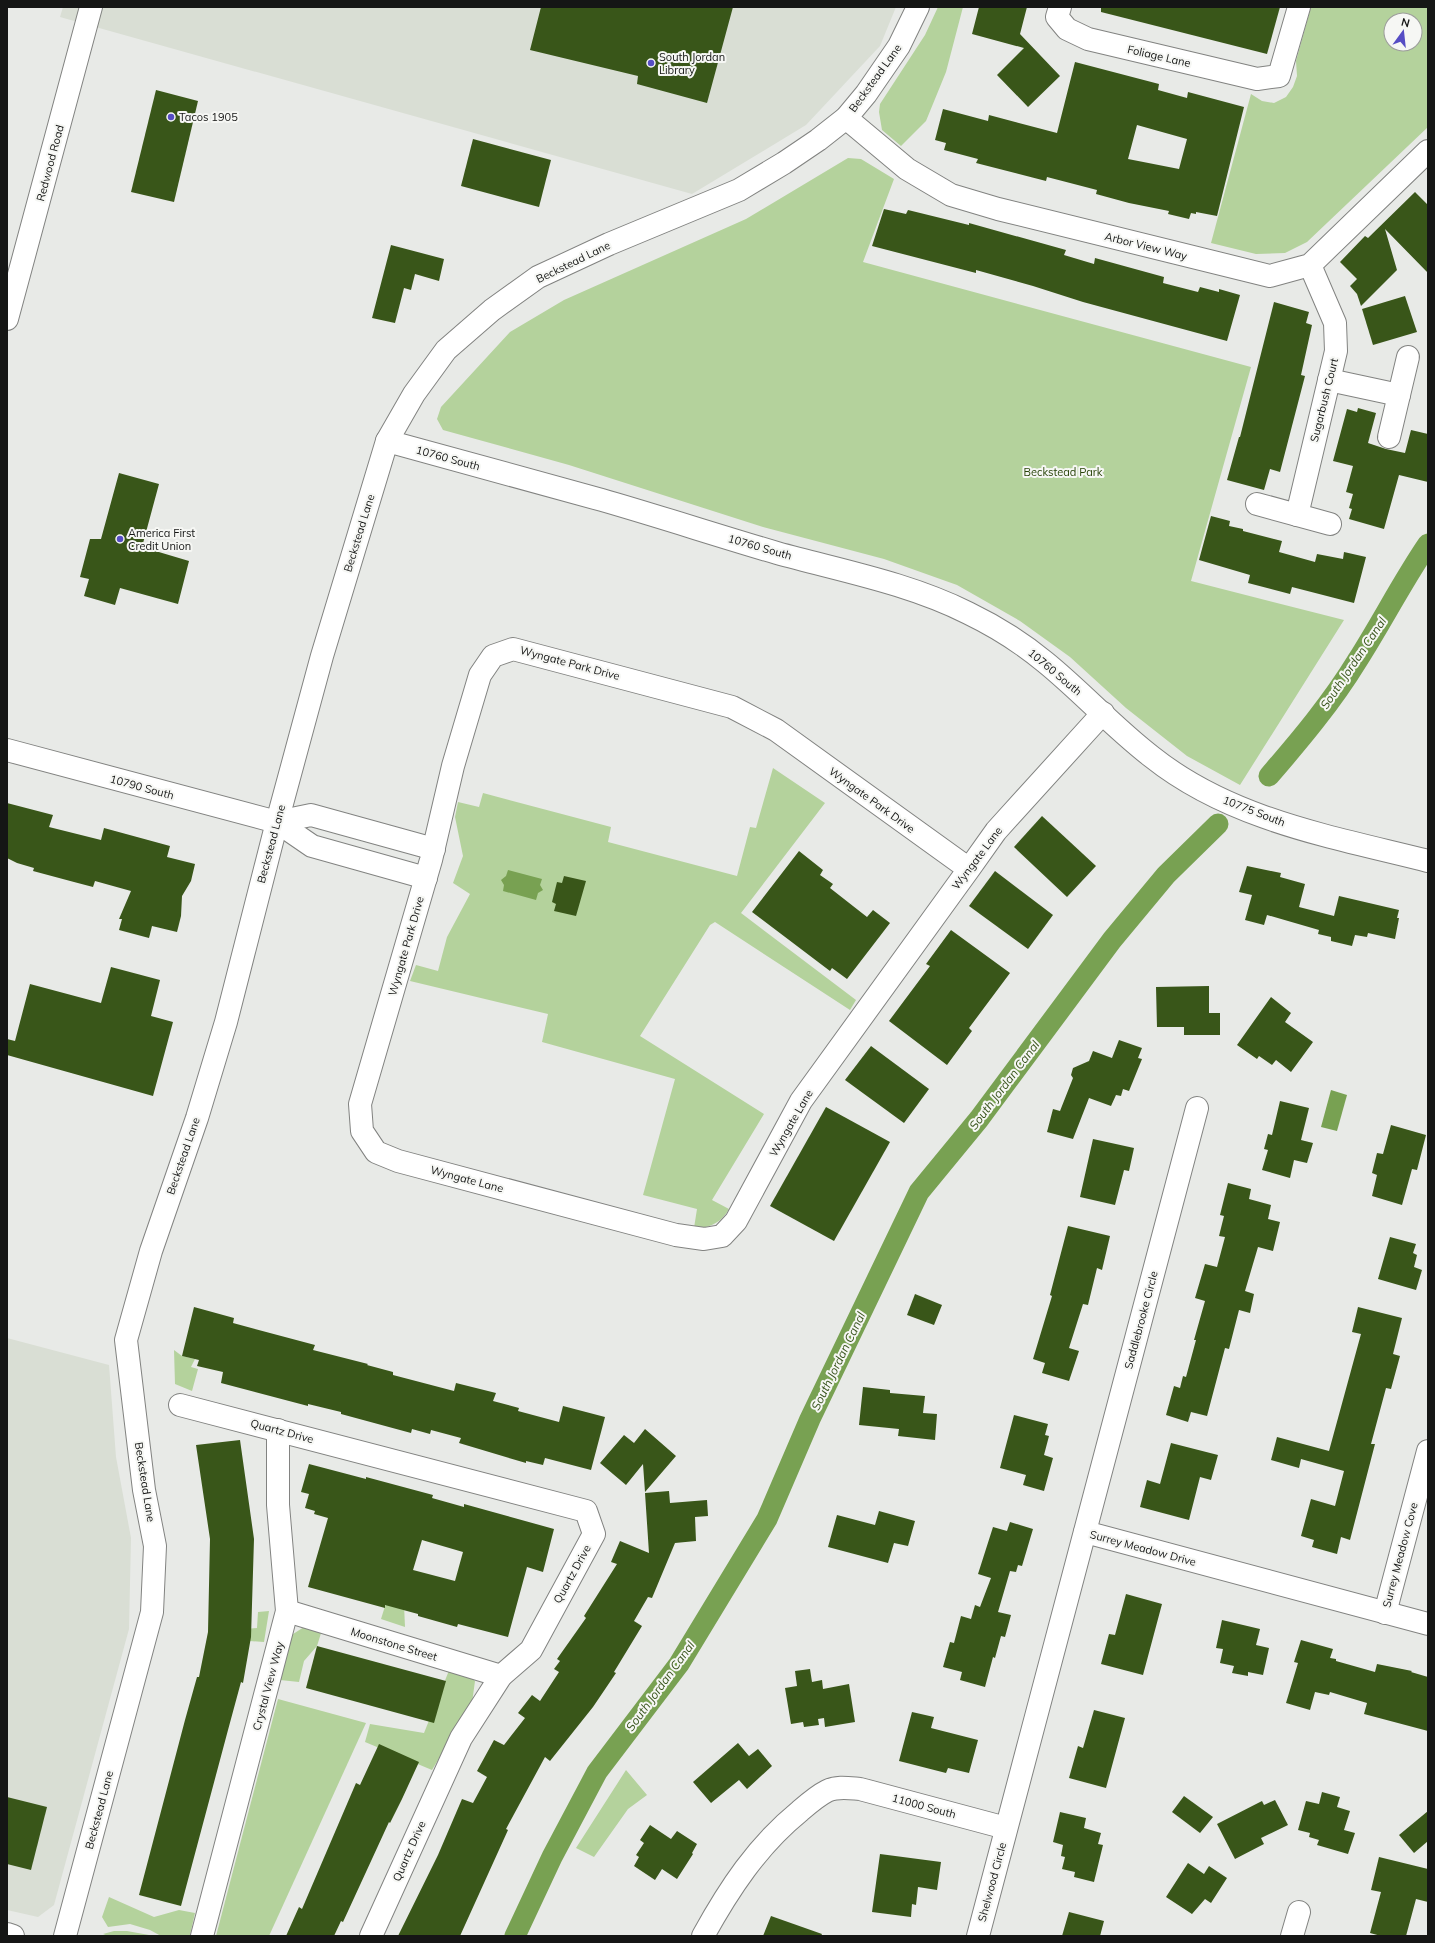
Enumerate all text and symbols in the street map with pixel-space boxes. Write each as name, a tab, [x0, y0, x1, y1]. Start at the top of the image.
north arrow	[1383, 12, 1423, 52]
text: N	[1400, 15, 1411, 30]
street label: Beckstead Lane	[846, 41, 904, 115]
street label: Foliage Lane	[1126, 42, 1192, 70]
place label: South Jordan Library	[659, 50, 725, 77]
marker: South Jordan Library	[646, 58, 656, 68]
place label: Tacos 1905	[179, 110, 238, 124]
marker: Tacos 1905	[166, 112, 176, 122]
street label: Redwood Road	[33, 123, 67, 203]
street label: Arbor View Way	[1103, 229, 1189, 263]
street label: Beckstead Lane	[534, 238, 612, 286]
street label: Sugarbush Court	[1307, 356, 1341, 443]
street label: 10760 South	[414, 443, 482, 473]
park label: Beckstead Park	[1024, 465, 1103, 479]
street label: Beckstead Lane	[341, 492, 378, 574]
place label: America First Credit Union	[128, 526, 195, 553]
street label: 10760 South	[727, 531, 793, 563]
marker: America First Credit Union	[115, 534, 125, 544]
water label: South Jordan Canal	[1317, 614, 1389, 712]
street label: Wyngate Park Drive	[519, 643, 621, 683]
street label: 10760 South	[1025, 646, 1085, 698]
street label: Wyngate Park Drive	[826, 764, 918, 836]
street label: 10790 South	[108, 772, 176, 802]
street label: 10775 South	[1221, 793, 1287, 829]
street label: Beckstead Lane	[254, 803, 288, 885]
street label: Wyngate Lane	[949, 824, 1005, 892]
street label: Wyngate Park Drive	[385, 895, 427, 997]
water label: South Jordan Canal	[966, 1037, 1042, 1132]
street label: Wyngate Lane	[766, 1087, 816, 1159]
street label: Beckstead Lane	[163, 1116, 203, 1196]
street label: Wyngate Lane	[429, 1163, 505, 1195]
street label: Saddlebrooke Circle	[1121, 1269, 1161, 1371]
water label: South Jordan Canal	[808, 1309, 868, 1413]
street label: Quartz Drive	[249, 1416, 315, 1446]
street label: Beckstead Lane	[132, 1441, 158, 1523]
street label: Surrey Meadow Cove	[1379, 1501, 1421, 1609]
street label: Surrey Meadow Drive	[1088, 1527, 1198, 1569]
street label: Quartz Drive	[550, 1542, 594, 1606]
street label: Moonstone Street	[349, 1624, 439, 1664]
water label: South Jordan Canal	[622, 1638, 698, 1734]
street label: Crystal View Way	[249, 1640, 287, 1732]
street label: Beckstead Lane	[82, 1769, 116, 1851]
street label: 11000 South	[890, 1791, 958, 1821]
street label: Quartz Drive	[389, 1819, 429, 1883]
street label: Shelwood Circle	[975, 1841, 1009, 1923]

